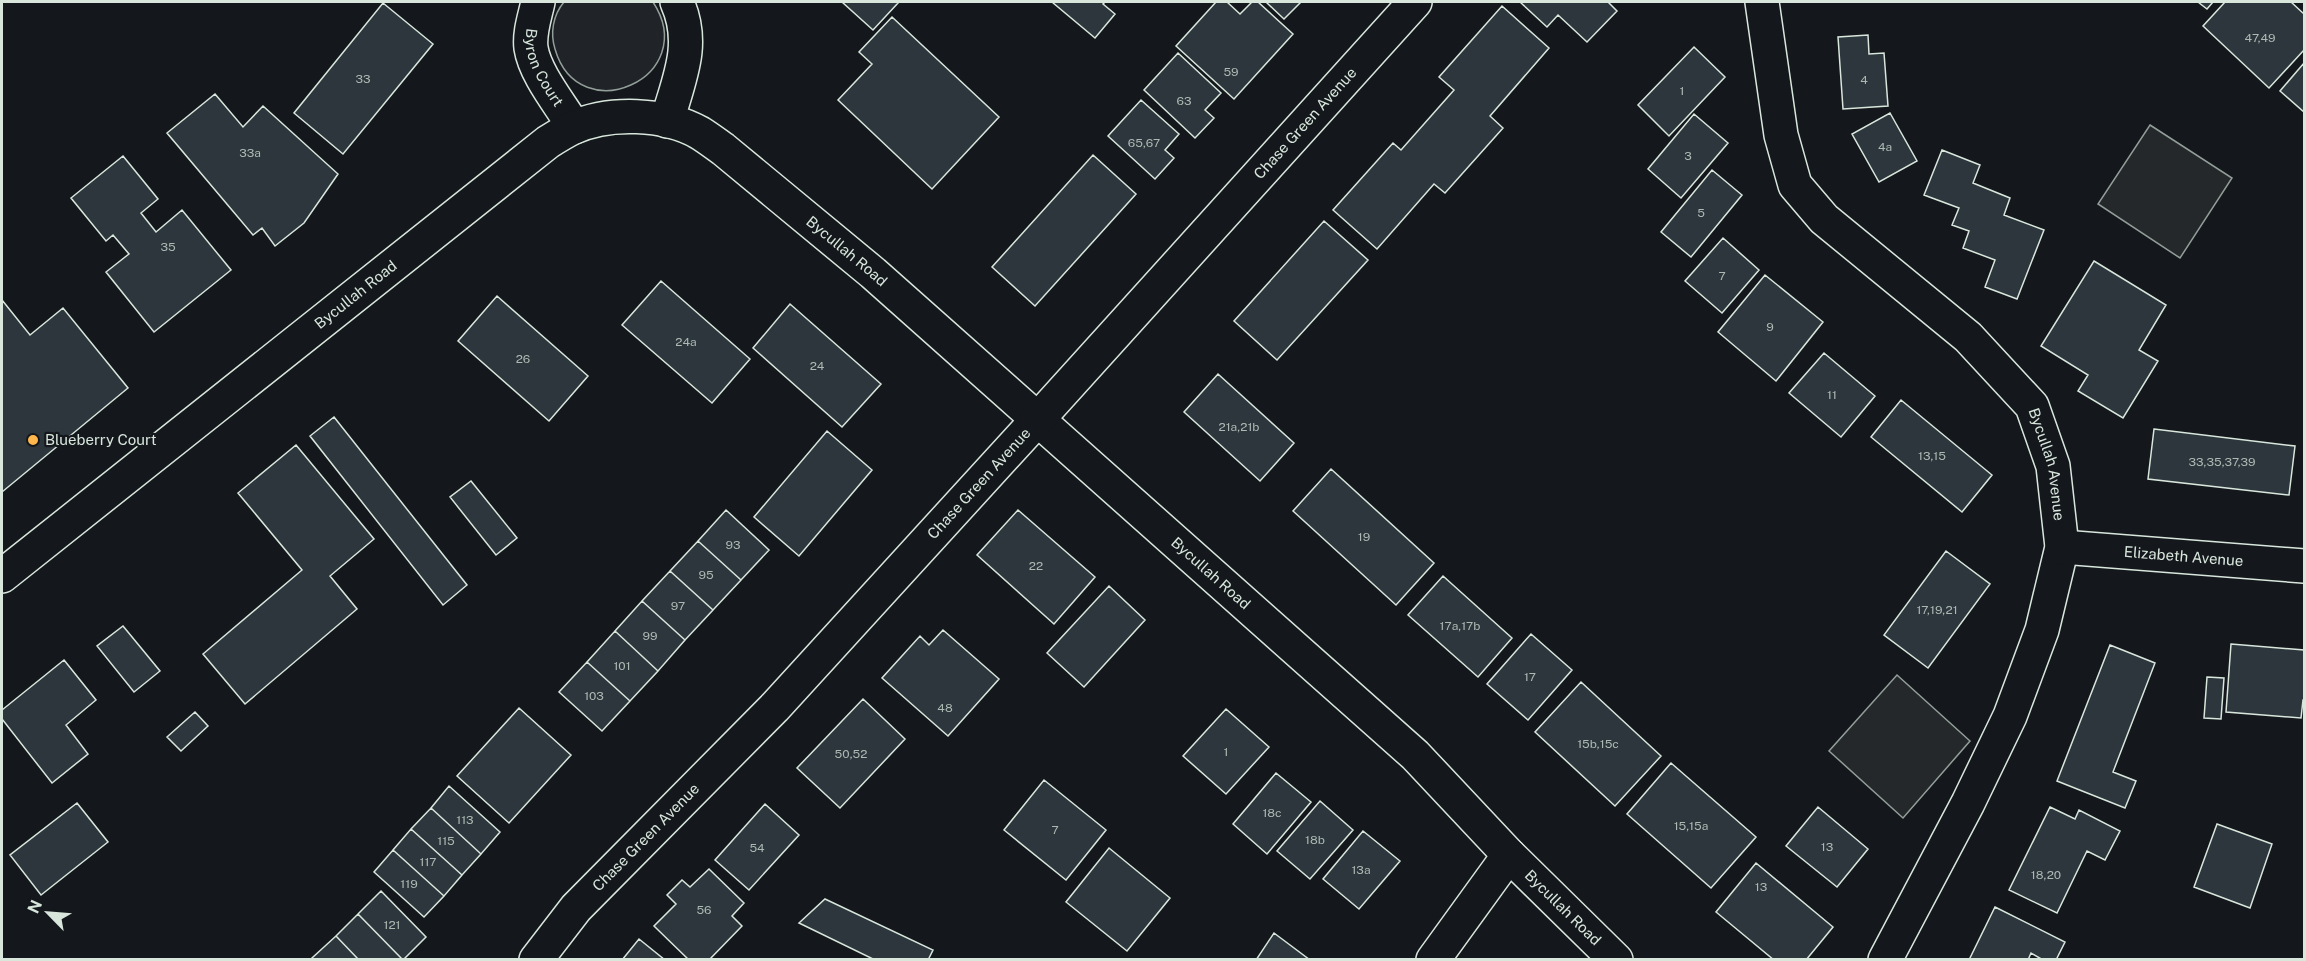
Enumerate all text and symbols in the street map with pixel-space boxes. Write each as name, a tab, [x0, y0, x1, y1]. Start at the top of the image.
street label: Byron Court	[523, 27, 567, 110]
house number: 47,49	[2244, 31, 2276, 45]
street label: Chase Green Avenue	[1250, 64, 1360, 182]
house number: 59	[1223, 65, 1239, 79]
house number: 33	[355, 72, 371, 86]
house number: 4	[1860, 73, 1868, 87]
house number: 1	[1680, 84, 1684, 98]
house number: 63	[1177, 94, 1191, 108]
house number: 65,67	[1128, 136, 1160, 150]
house number: 4a	[1878, 140, 1892, 154]
house number: 33a	[239, 146, 261, 160]
house number: 3	[1684, 149, 1692, 163]
house number: 5	[1697, 206, 1705, 220]
street label: Bycullah Road	[803, 213, 891, 289]
house number: 35	[160, 240, 176, 254]
street label: Bycullah Road	[311, 257, 400, 332]
house number: 7	[1718, 269, 1726, 283]
house number: 9	[1766, 320, 1774, 334]
house number: 24a	[675, 335, 697, 349]
house number: 26	[516, 352, 530, 366]
house number: 24	[810, 359, 825, 373]
house number: 11	[1827, 388, 1837, 402]
street label: Bycullah Avenue	[2025, 406, 2068, 522]
house number: 21a,21b	[1218, 420, 1260, 434]
street label: Chase Green Avenue	[924, 424, 1034, 542]
place label: Blueberry Court	[45, 431, 157, 448]
marker: Blueberry Court	[26, 433, 40, 447]
house number: 13,15	[1918, 449, 1946, 463]
house number: 33,35,37,39	[2188, 455, 2256, 469]
house number: 19	[1358, 530, 1370, 544]
street label: Bycullah Road	[1168, 533, 1254, 612]
house number: 93	[726, 538, 740, 552]
street label: Elizabeth Avenue	[2123, 543, 2244, 569]
house number: 22	[1029, 559, 1043, 573]
house number: 95	[698, 568, 714, 582]
house number: 97	[671, 599, 685, 613]
house number: 17,19,21	[1916, 603, 1958, 617]
house number: 17a,17b	[1440, 619, 1480, 633]
house number: 99	[643, 629, 657, 643]
house number: 101	[613, 659, 631, 673]
house number: 17	[1524, 670, 1536, 684]
house number: 103	[584, 689, 604, 703]
house number: 48	[937, 701, 953, 715]
house number: 15b,15c	[1577, 737, 1619, 751]
house number: 1	[1224, 745, 1228, 759]
house number: 50,52	[835, 747, 867, 761]
street label: Chase Green Avenue	[589, 780, 702, 894]
house number: 18c	[1262, 806, 1282, 820]
house number: 113	[456, 813, 474, 827]
house number: 15,15a	[1674, 819, 1708, 833]
house number: 7	[1051, 823, 1059, 837]
house number: 18b	[1305, 833, 1325, 847]
house number: 115	[437, 834, 455, 848]
house number: 13	[1821, 840, 1833, 854]
house number: 54	[749, 841, 765, 855]
house number: 117	[420, 855, 436, 869]
house number: 13a	[1351, 863, 1371, 877]
street label: Bycullah Road	[1522, 866, 1605, 948]
house number: 18,20	[2031, 868, 2061, 882]
house number: 119	[400, 877, 418, 891]
house number: 13	[1755, 880, 1767, 894]
north arrow	[18, 883, 78, 943]
text: N	[24, 897, 46, 917]
house number: 56	[696, 903, 712, 917]
house number: 121	[384, 918, 400, 932]

